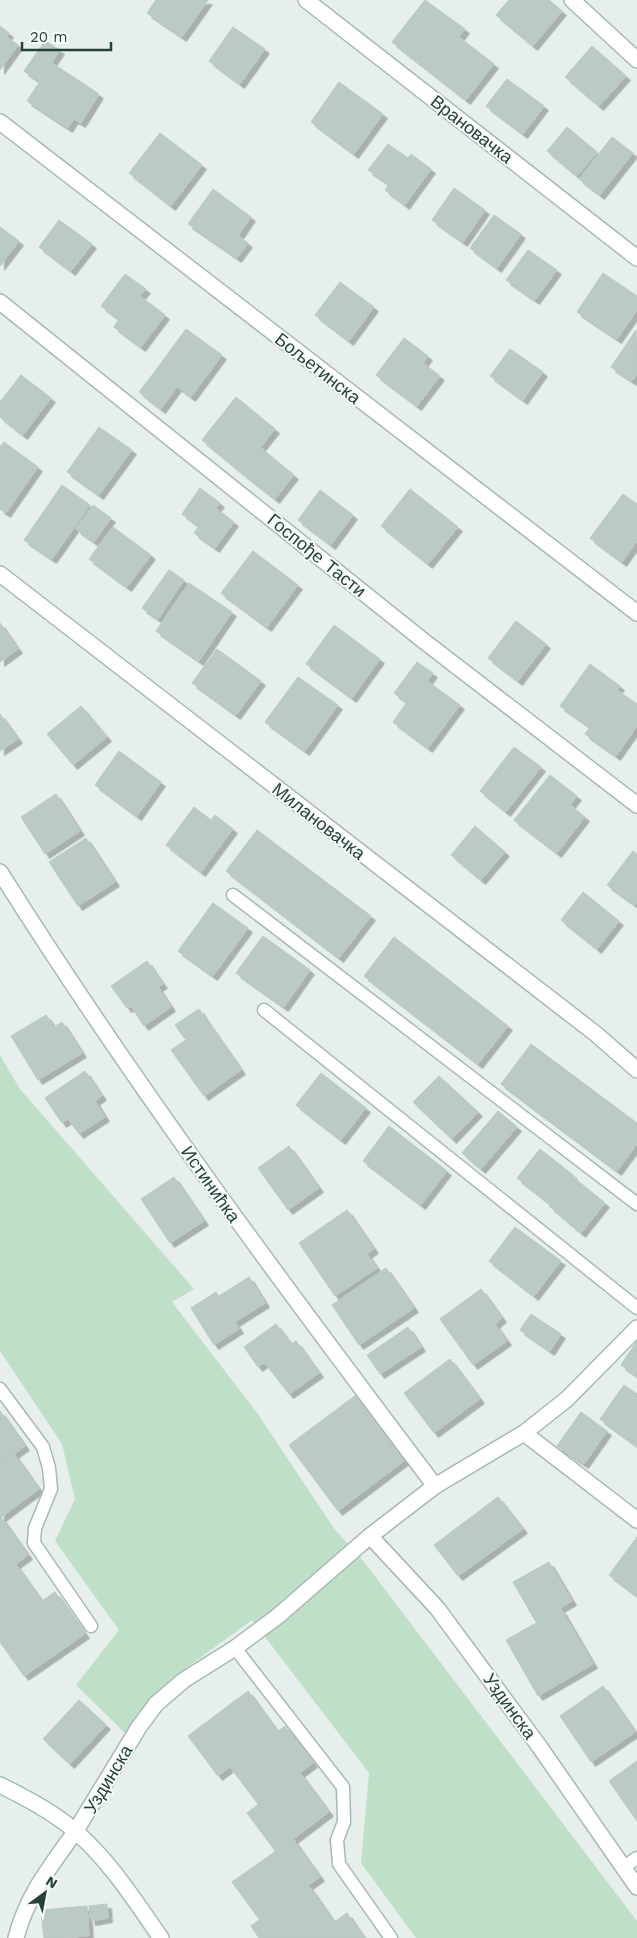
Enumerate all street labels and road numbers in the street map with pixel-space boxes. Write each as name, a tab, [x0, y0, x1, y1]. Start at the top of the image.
street label: Врановачка	[427, 90, 518, 168]
street label: Бољетинска	[271, 328, 366, 409]
street label: Госпође Тасти	[263, 509, 371, 601]
street label: Милановачка	[268, 778, 370, 864]
street label: Истинићка	[177, 1142, 246, 1227]
street label: Уздинска	[479, 1669, 541, 1744]
street label: Уздинска	[79, 1740, 137, 1817]

